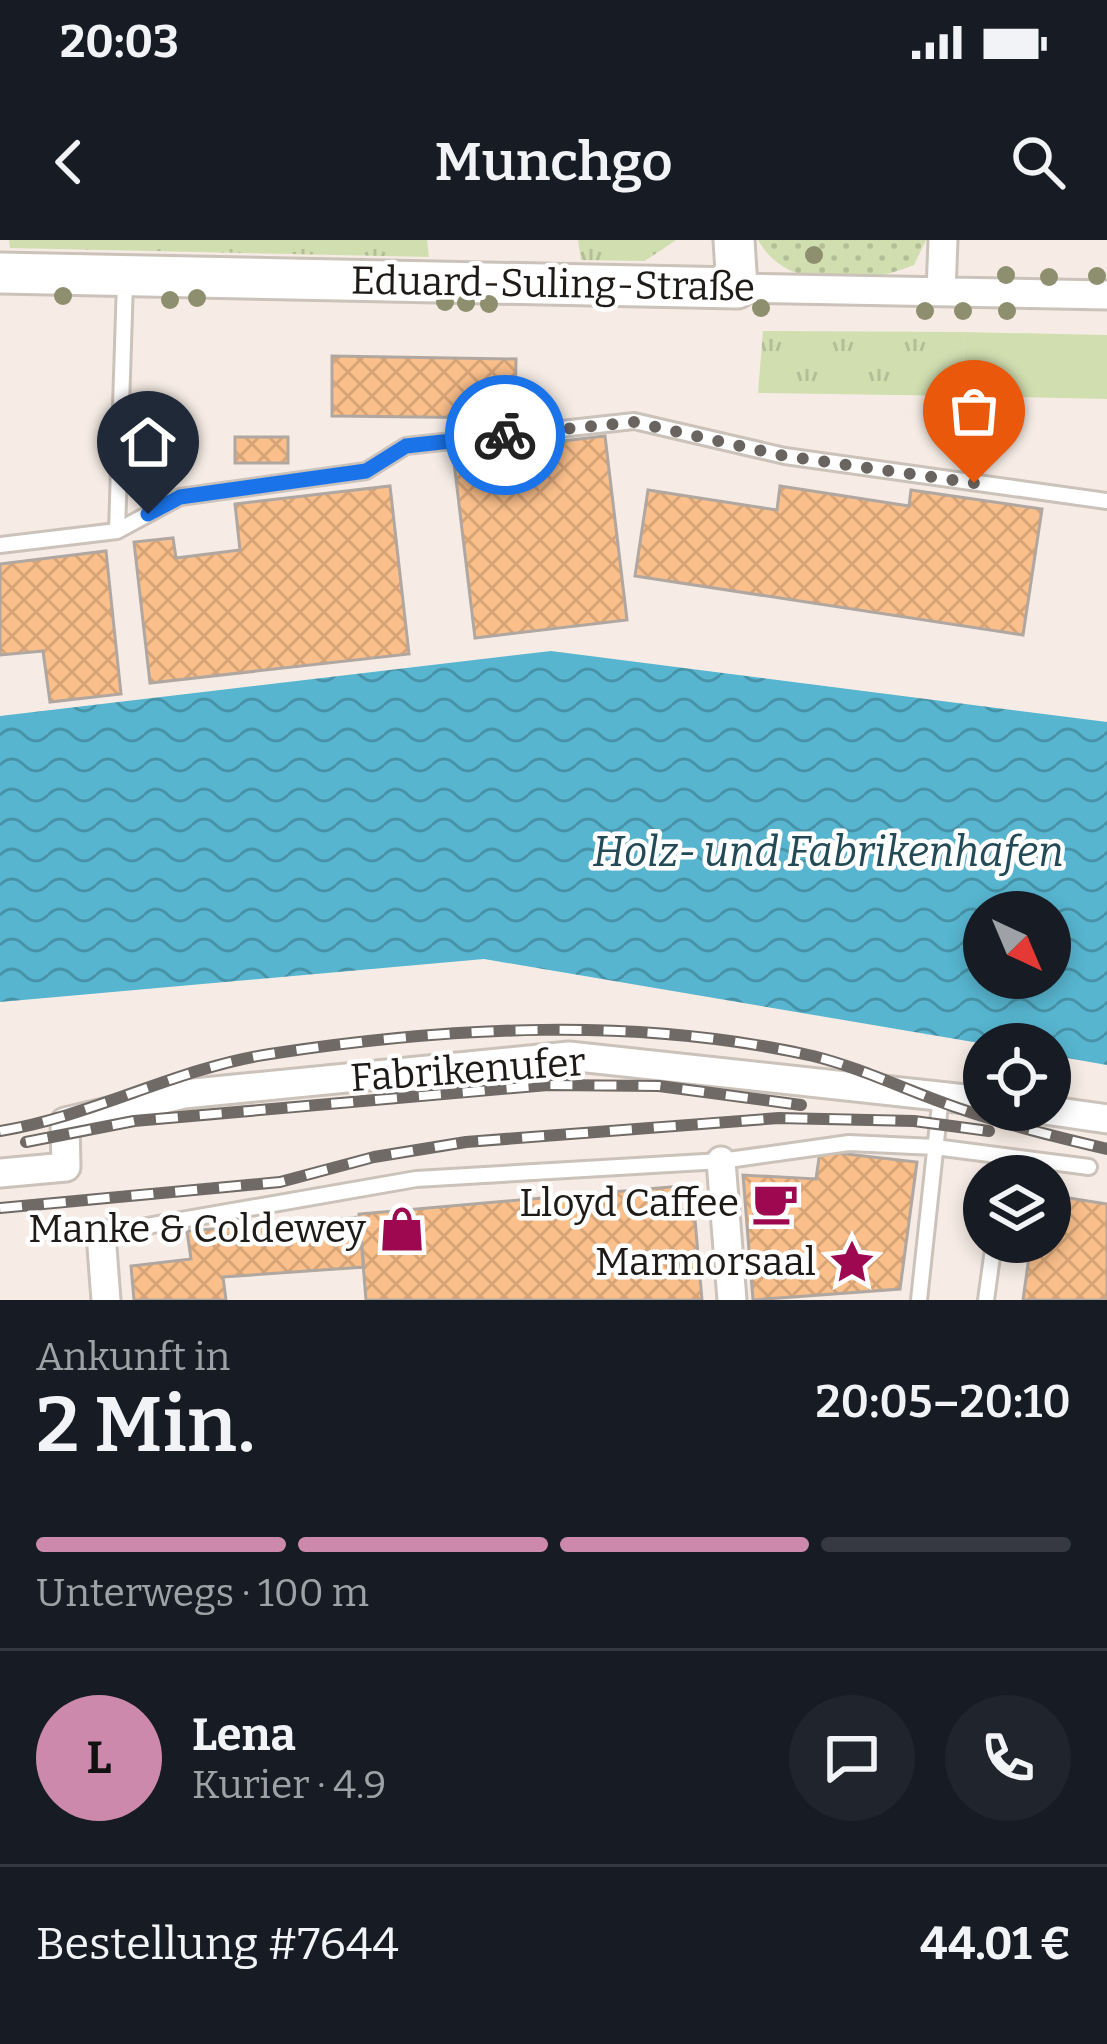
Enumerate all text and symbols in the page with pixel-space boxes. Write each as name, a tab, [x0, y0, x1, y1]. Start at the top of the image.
text: 20:03	[60, 15, 179, 69]
icon: back	[36, 129, 102, 195]
icon: search	[1005, 129, 1071, 195]
text: Munchgo	[434, 130, 673, 194]
street label: Eduard-Suling-Straße	[351, 257, 755, 311]
pin	[923, 360, 1025, 483]
courier	[445, 375, 565, 495]
icon: bag	[941, 378, 1007, 444]
pin	[97, 391, 199, 514]
icon: bike	[472, 402, 538, 468]
icon: home	[115, 409, 181, 475]
water label: Holz- und Fabrikenhafen	[592, 827, 1064, 877]
north arrow	[963, 891, 1071, 999]
map controls	[963, 891, 1071, 1263]
button: locate	[963, 1023, 1071, 1131]
street label: Fabrikenufer	[349, 1039, 587, 1101]
button: layers	[963, 1155, 1071, 1263]
cafe icon: Lloyd Caffee	[750, 1178, 800, 1228]
place label: Lloyd Caffee	[519, 1180, 739, 1226]
shop icon: Manke & Coldewey	[377, 1204, 427, 1254]
place label: Manke & Coldewey	[28, 1206, 366, 1252]
place icon: Marmorsaal	[827, 1237, 877, 1287]
place label: Marmorsaal	[595, 1239, 816, 1285]
text: Ankunft in	[36, 1334, 230, 1380]
text: 20:05–20:10	[815, 1375, 1071, 1429]
text: 2 Min.	[36, 1378, 255, 1472]
text: Unterwegs · 100 m	[36, 1570, 369, 1616]
button: chat	[789, 1695, 915, 1821]
button: phone	[945, 1695, 1071, 1821]
text: Lena	[192, 1708, 296, 1762]
text: L	[86, 1731, 112, 1785]
text: Kurier · 4.9	[192, 1762, 386, 1808]
text: Bestellung #7644	[36, 1917, 399, 1971]
text: 44.01 €	[920, 1917, 1071, 1971]

